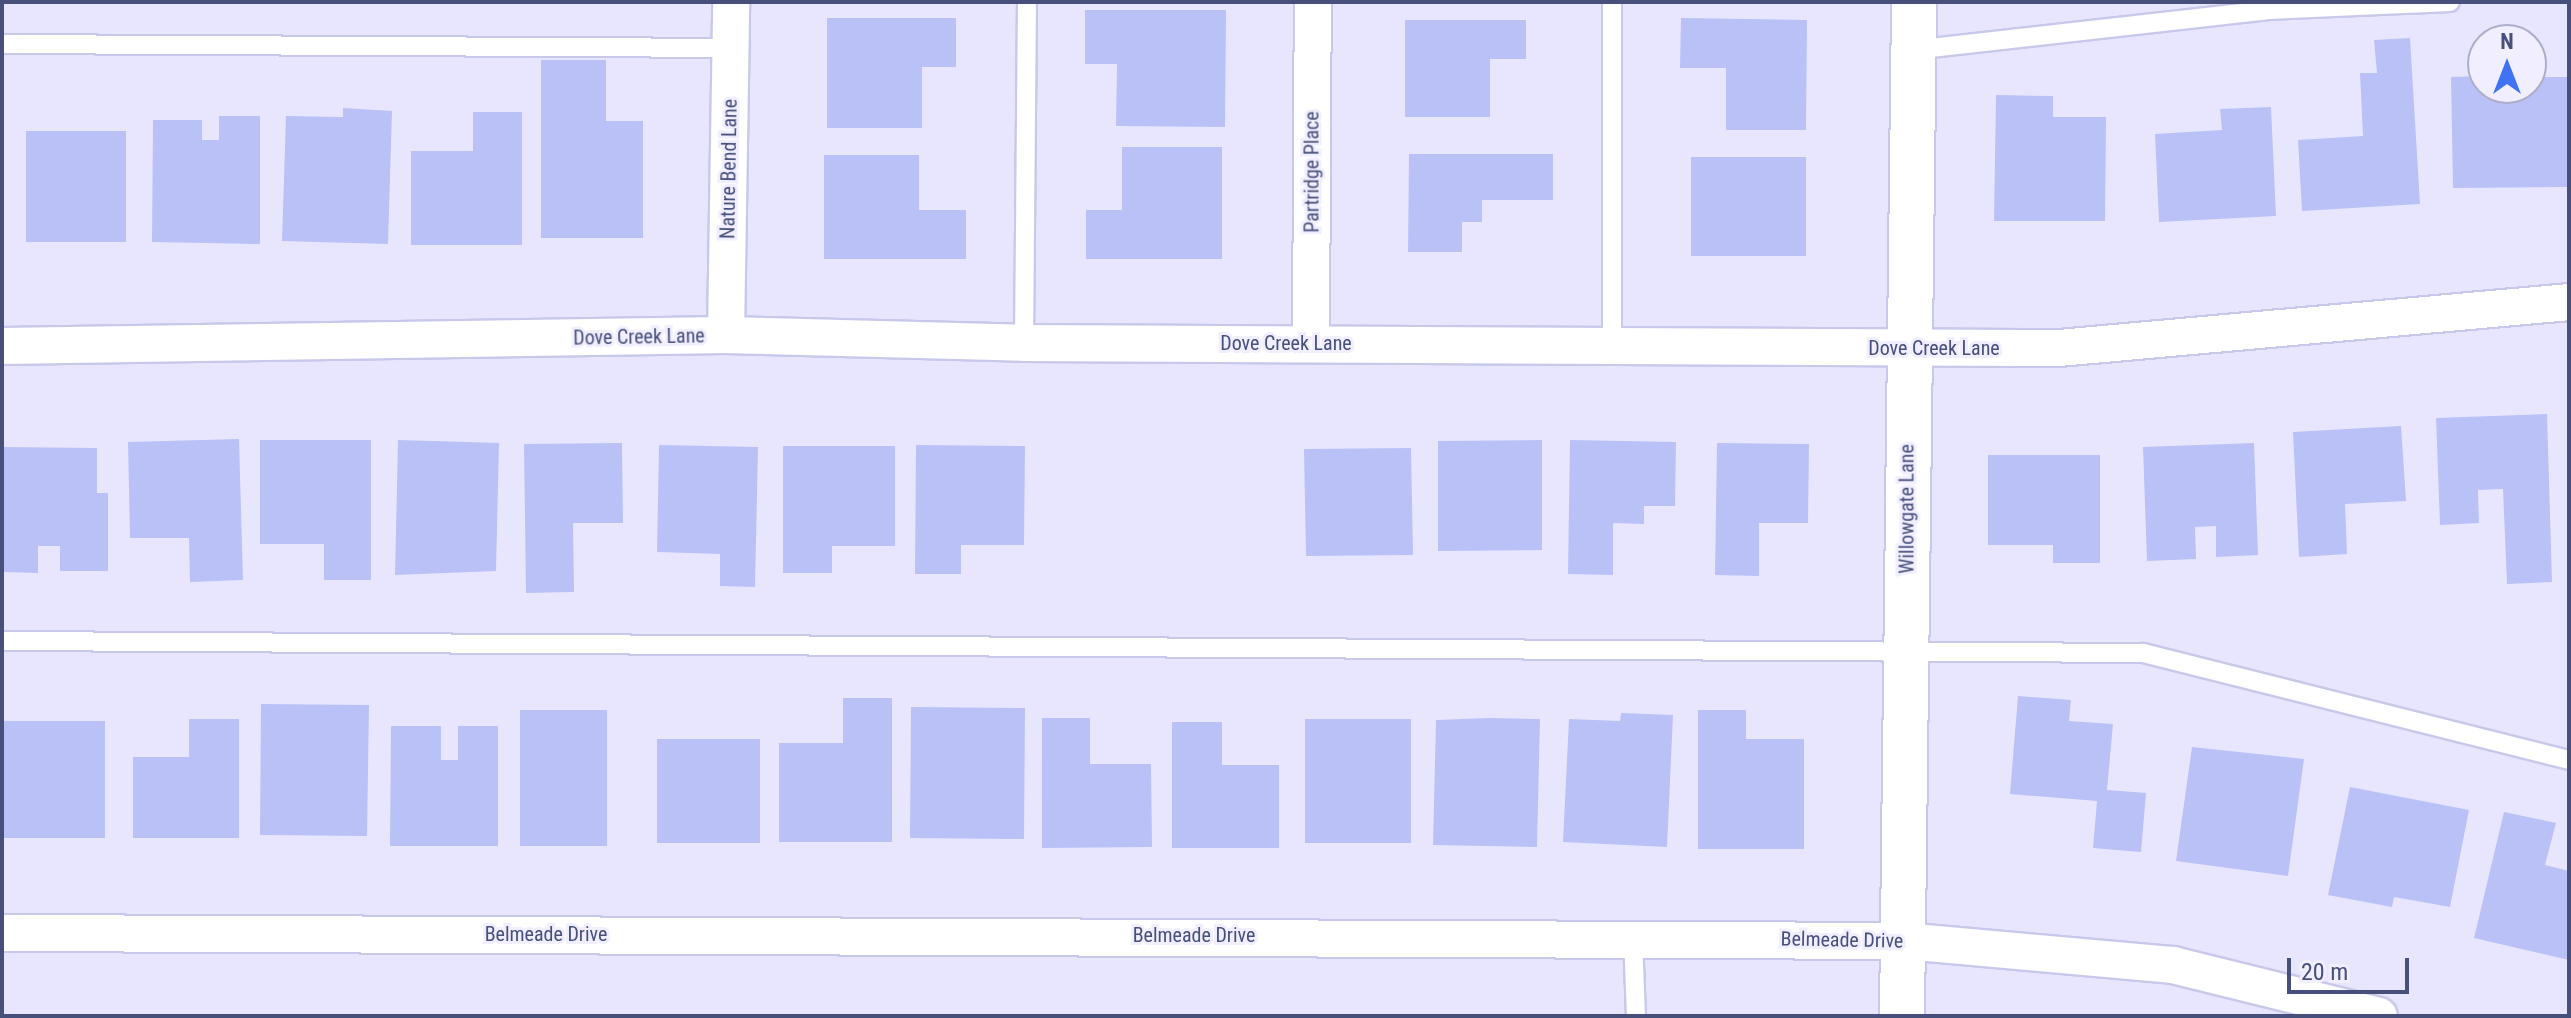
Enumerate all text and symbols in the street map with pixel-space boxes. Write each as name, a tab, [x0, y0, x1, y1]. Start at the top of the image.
north arrow	[2467, 24, 2547, 104]
text: N	[2500, 29, 2514, 54]
street label: Nature Bend Lane	[716, 99, 742, 239]
street label: Partridge Place	[1300, 111, 1324, 233]
street label: Dove Creek Lane	[573, 324, 705, 350]
street label: Dove Creek Lane	[1220, 331, 1352, 355]
street label: Dove Creek Lane	[1868, 336, 2000, 360]
street label: Willowgate Lane	[1895, 444, 1919, 574]
street label: Belmeade Drive	[485, 922, 607, 946]
street label: Belmeade Drive	[1133, 923, 1255, 947]
street label: Belmeade Drive	[1780, 927, 1904, 953]
scale bar	[2291, 942, 2413, 992]
text: 20 m	[2301, 958, 2348, 986]

